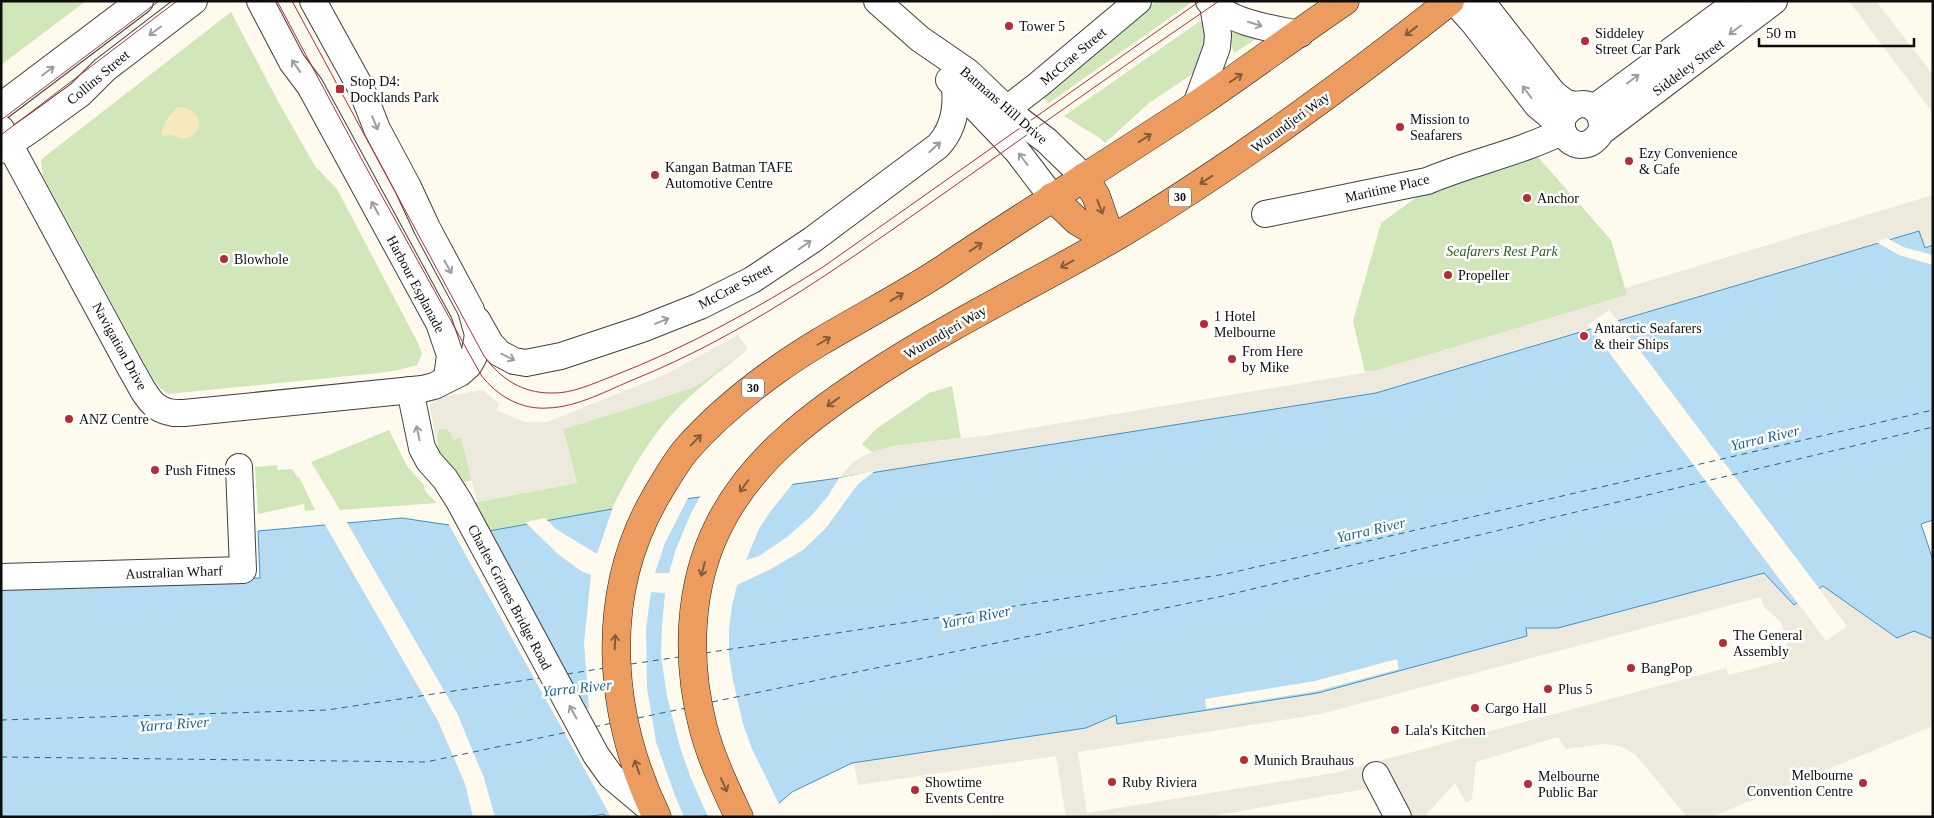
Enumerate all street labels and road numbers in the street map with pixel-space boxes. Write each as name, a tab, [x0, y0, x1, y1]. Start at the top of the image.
street label: McCrae Street	[1037, 24, 1109, 88]
street label: Siddeley Street	[1650, 36, 1727, 99]
street label: Collins Street	[64, 47, 133, 108]
street label: Batmans Hill Drive	[957, 64, 1050, 147]
street label: Wurundjeri Way	[1248, 89, 1332, 156]
street label: Maritime Place	[1344, 172, 1431, 205]
road number: 30	[1169, 188, 1191, 206]
street label: Harbour Esplanade	[384, 233, 447, 335]
street label: McCrae Street	[696, 261, 775, 312]
street label: Navigation Drive	[89, 300, 150, 393]
street label: Wurundjeri Way	[901, 303, 989, 362]
road number: 30	[742, 378, 764, 398]
street label: Charles Grimes Bridge Road	[465, 522, 554, 672]
street label: Australian Wharf	[125, 563, 223, 582]

